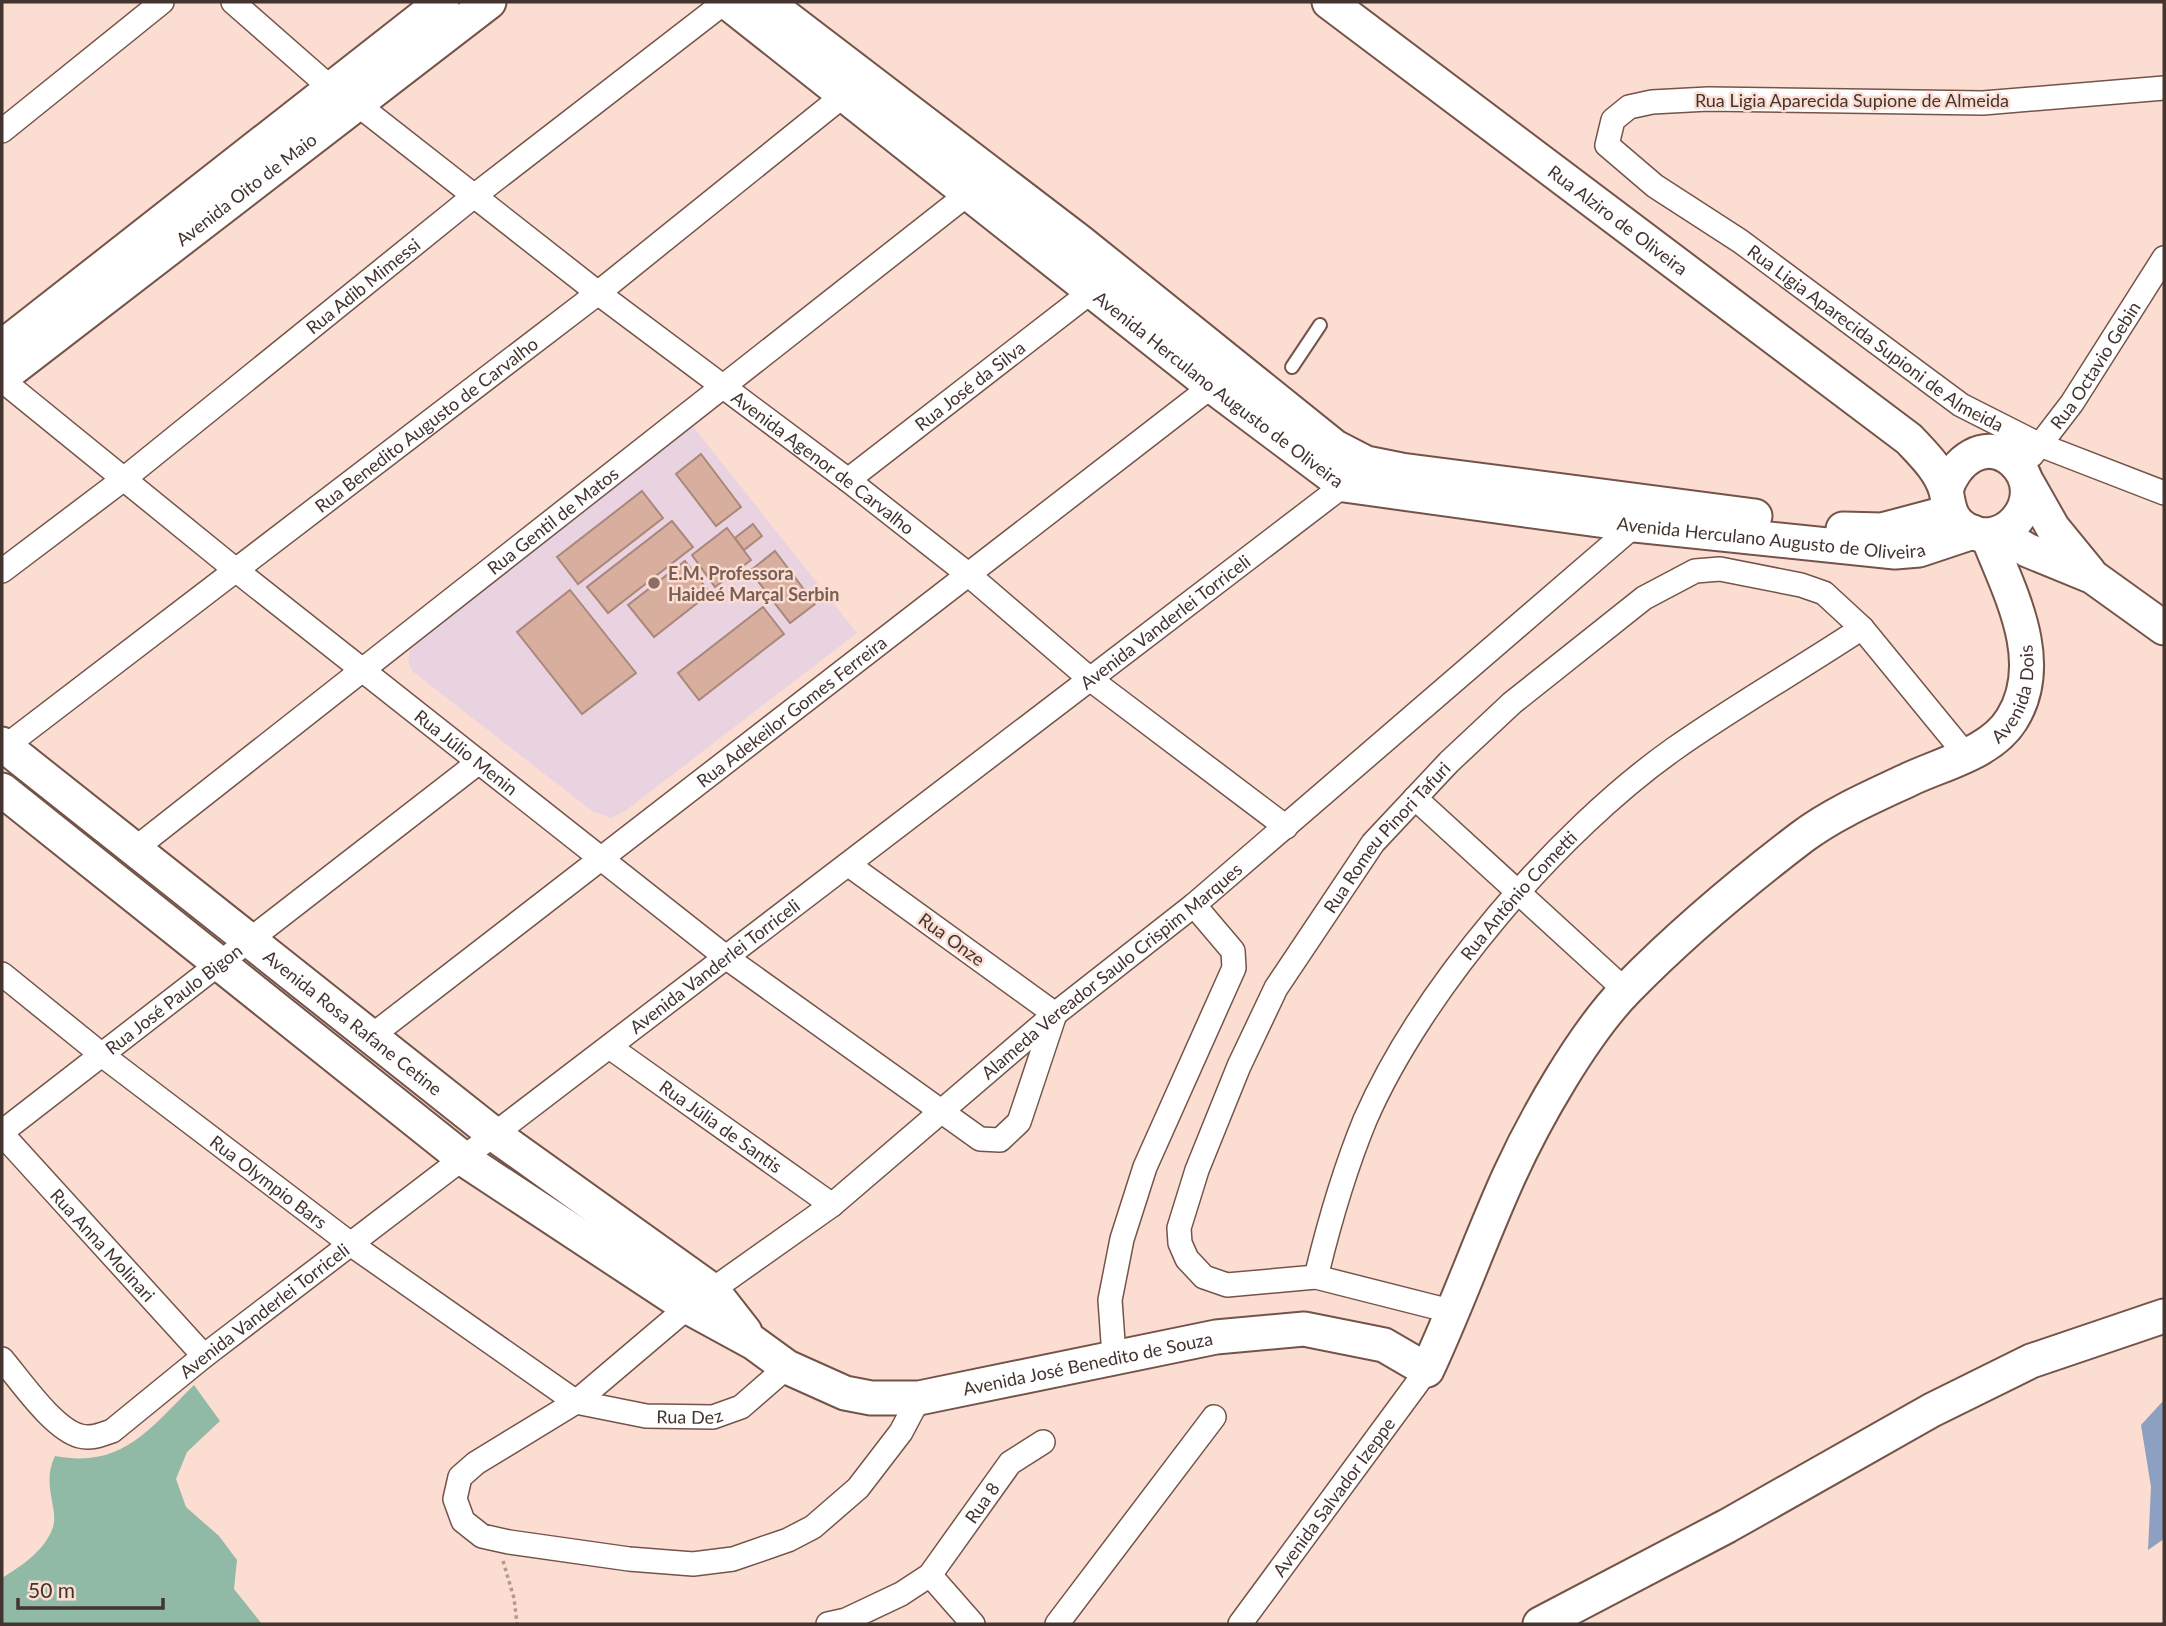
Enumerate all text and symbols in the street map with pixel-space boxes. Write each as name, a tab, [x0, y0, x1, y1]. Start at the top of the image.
street label: Rua Ligia Aparecida Supione de Almeida	[1695, 89, 2009, 111]
street label: Avenida Oito de Maio	[171, 128, 321, 250]
street label: Rua Alziro de Oliveira	[1544, 160, 1692, 280]
street label: Rua Adib Mimessi	[301, 233, 424, 338]
street label: Rua Ligia Aparecida Supioni de Almeida	[1743, 240, 2007, 436]
street label: Avenida Herculano Augusto de Oliveira	[1090, 286, 1348, 492]
street label: Rua Octavio Gebin	[2045, 297, 2145, 433]
street label: Rua Benedito Augusto de Carvalho	[310, 332, 542, 517]
street label: Rua José da Silva	[910, 336, 1029, 435]
street label: Avenida Agenor de Carvalho	[727, 386, 919, 539]
street label: Rua Gentil de Matos	[483, 462, 623, 579]
street label: Avenida Herculano Augusto de Oliveira	[1616, 512, 1928, 563]
street label: Avenida Vanderlei Torriceli	[1076, 550, 1254, 694]
place label: E.M. Professora Haideé Marçal Serbin	[668, 562, 839, 605]
marker: E.M. Professora Haideé Marçal Serbin	[646, 575, 662, 591]
street label: Rua Adekeilor Gomes Ferreira	[692, 631, 891, 792]
street label: Avenida Dois	[1986, 644, 2038, 747]
street label: Rua Júlio Menin	[410, 705, 522, 800]
street label: Rua Romeu Pinori Tafuri	[1318, 757, 1455, 917]
street label: Rua Antônio Cometti	[1455, 826, 1581, 964]
street label: Alameda Vereador Saulo Crispim Marques	[977, 858, 1246, 1083]
street label: Avenida Vanderlei Torriceli	[625, 894, 804, 1038]
street label: Rua Onze	[915, 908, 989, 970]
street label: Rua José Paulo Bigon	[101, 939, 246, 1059]
street label: Avenida Rosa Rafane Cetine	[259, 945, 447, 1100]
street label: Rua Júlia de Santis	[656, 1075, 787, 1177]
street label: Rua Olympio Bars	[206, 1130, 332, 1233]
street label: Rua Anna Molinari	[46, 1184, 160, 1306]
street label: Avenida Vanderlei Torriceli	[175, 1238, 353, 1383]
street label: Avenida José Benedito de Souza	[961, 1327, 1215, 1400]
street label: Rua Dez	[656, 1404, 725, 1428]
street label: Avenida Salvador Izeppe	[1268, 1413, 1399, 1581]
street label: Rua 8	[960, 1478, 1004, 1527]
scale bar	[18, 1566, 163, 1610]
text: 50 m	[28, 1577, 75, 1602]

